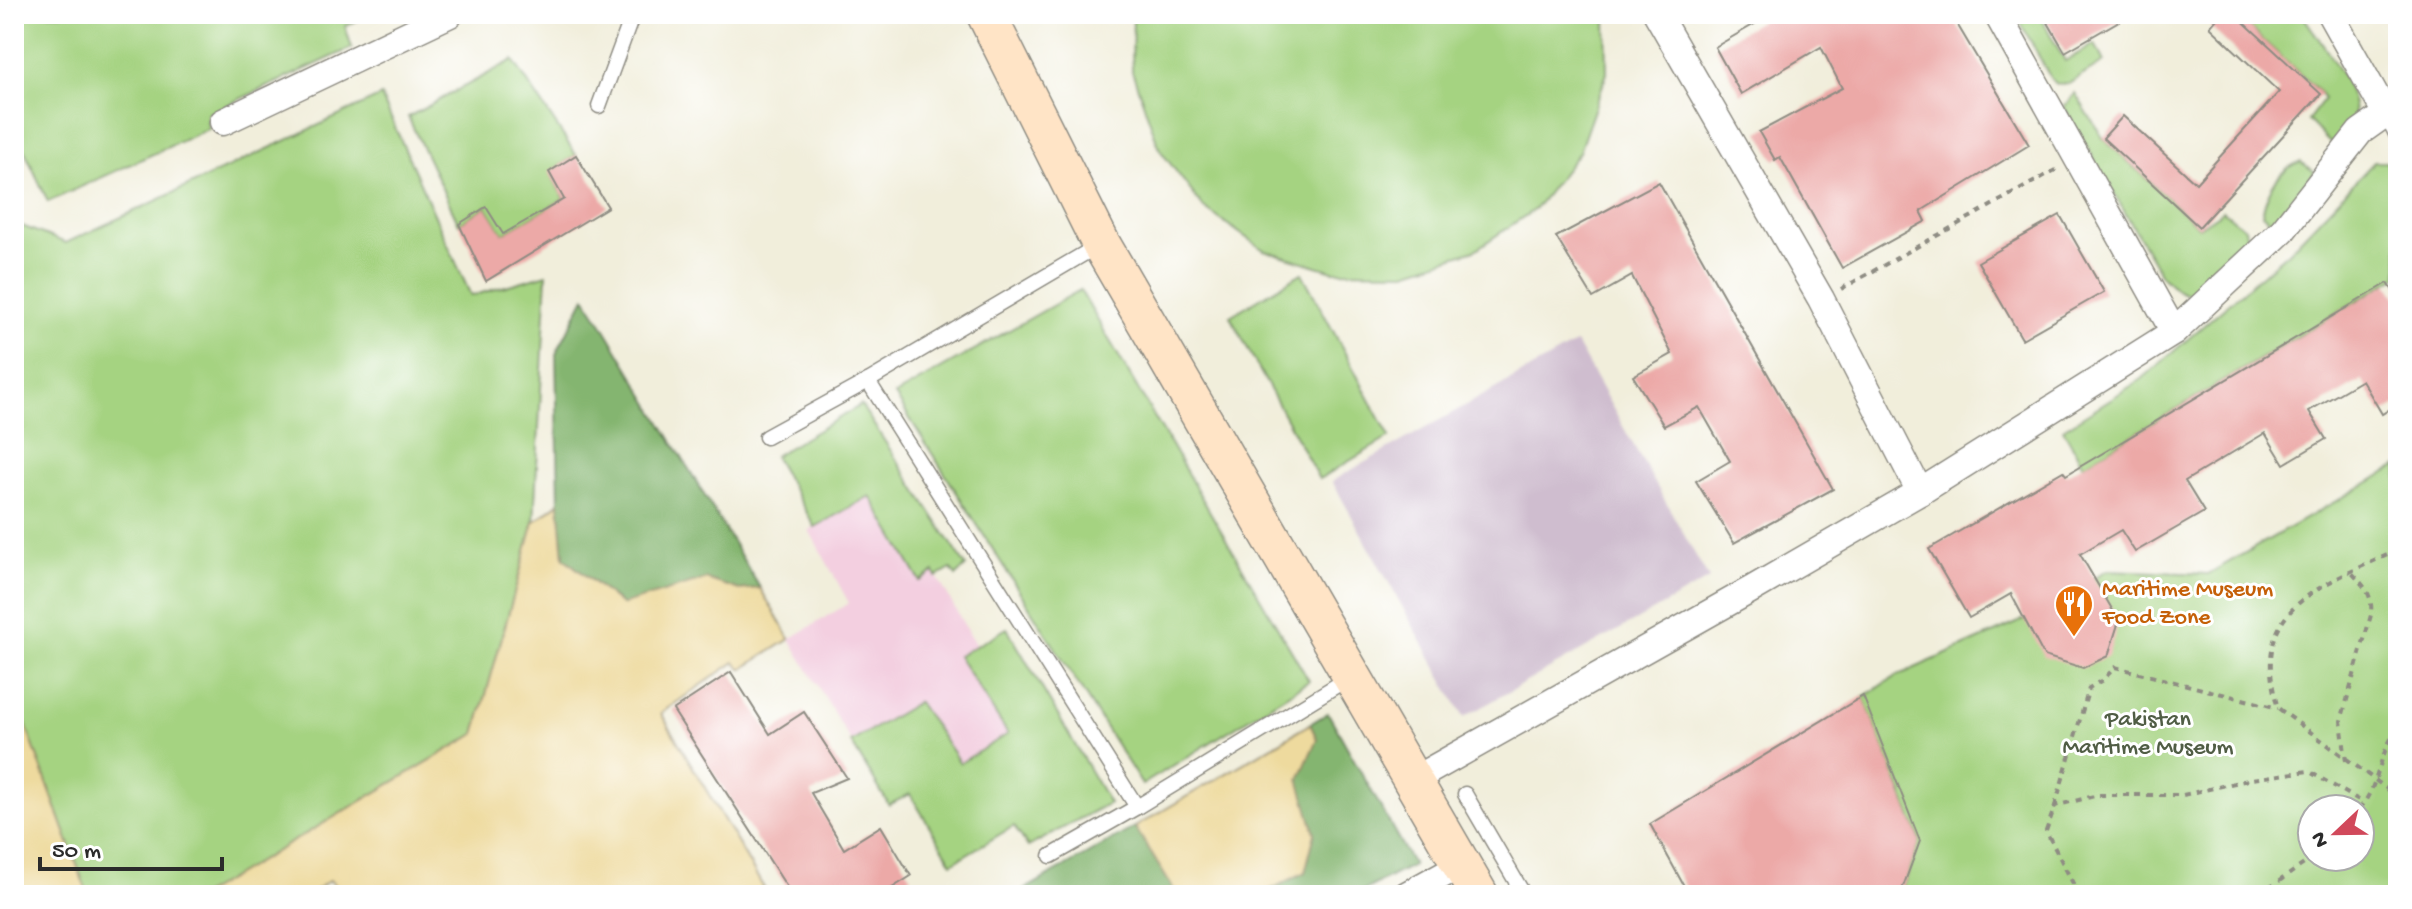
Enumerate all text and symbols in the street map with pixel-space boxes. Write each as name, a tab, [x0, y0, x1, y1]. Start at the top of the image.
place label: Maritime Museum Food Zone	[2101, 576, 2273, 633]
restaurant icon: Maritime Museum Food Zone	[2053, 583, 2095, 638]
park label: Pakistan Maritime Museum	[2062, 706, 2234, 763]
north arrow	[2296, 793, 2376, 873]
scale bar	[40, 821, 222, 871]
text: N	[2306, 827, 2336, 851]
text: 50 m	[52, 838, 101, 867]

